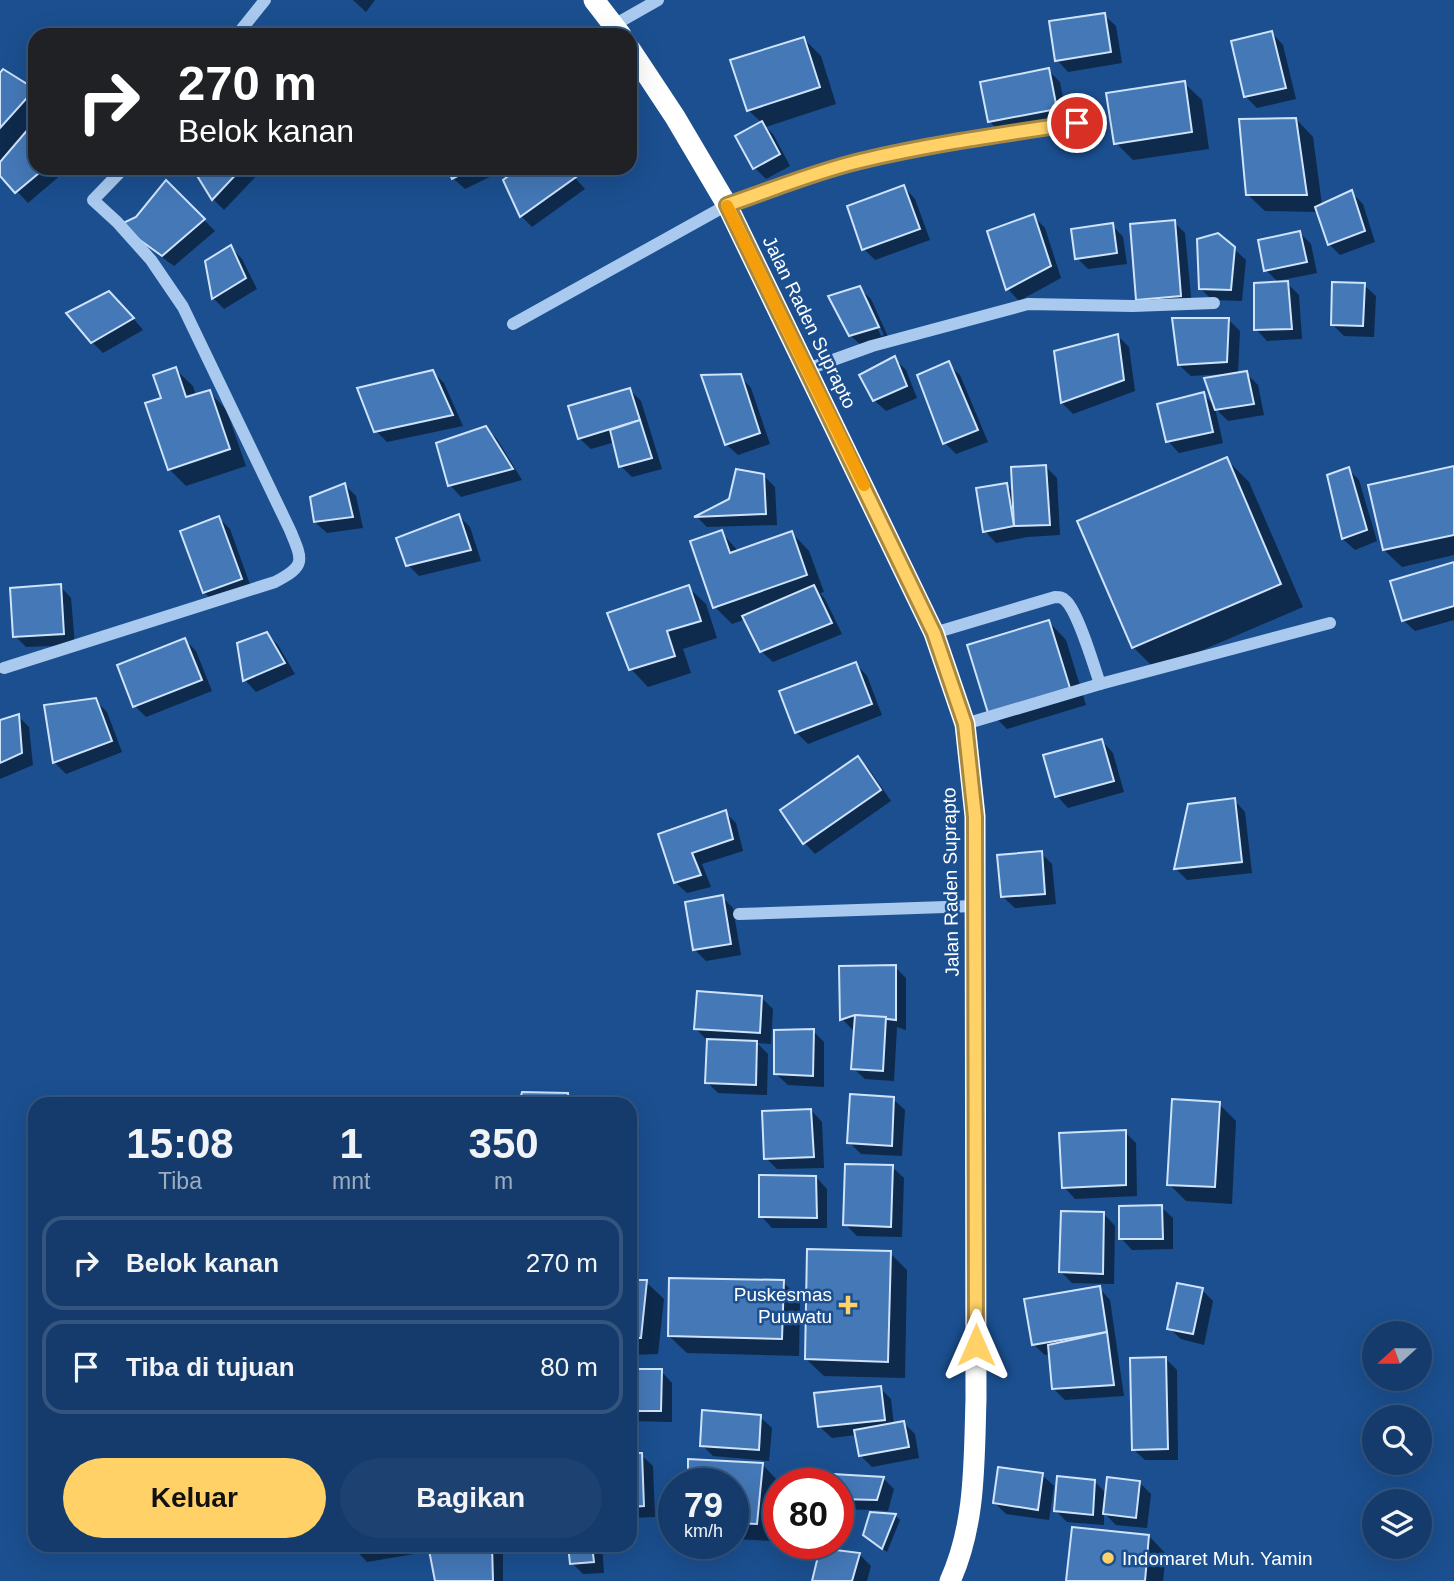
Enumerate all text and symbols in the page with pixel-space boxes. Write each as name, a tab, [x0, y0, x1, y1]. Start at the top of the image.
icon: right	[63, 56, 154, 147]
text: 270 m	[178, 56, 317, 110]
pin	[1047, 93, 1107, 153]
icon: arrive	[1058, 104, 1096, 142]
text: Belok kanan	[178, 113, 354, 149]
street label: Jalan Raden Suprapto	[759, 233, 860, 412]
street label: Jalan Raden Suprapto	[938, 787, 963, 977]
text: 15:08	[126, 1120, 234, 1167]
text: 1	[339, 1120, 363, 1167]
text: 350	[469, 1120, 539, 1167]
text: Tiba	[158, 1168, 202, 1194]
text: mnt	[332, 1168, 370, 1194]
text: m	[494, 1168, 513, 1194]
icon: right	[67, 1244, 105, 1282]
text: Belok kanan	[126, 1248, 279, 1278]
text: 270 m	[526, 1248, 598, 1278]
place label: Puskesmas Puuwatu	[734, 1284, 832, 1327]
marker: Puskesmas Puuwatu	[838, 1295, 858, 1315]
position arrow	[939, 1308, 1013, 1382]
north arrow	[1362, 1321, 1432, 1391]
map controls	[1362, 1321, 1432, 1559]
icon: arrive	[67, 1348, 105, 1386]
text: Tiba di tujuan	[126, 1352, 295, 1382]
text: 80 m	[540, 1352, 598, 1382]
button: search	[1362, 1405, 1432, 1475]
button: Keluar	[63, 1458, 326, 1538]
button: Bagikan	[340, 1458, 602, 1538]
speed limit sign: 80	[763, 1468, 854, 1559]
text: 79	[684, 1485, 723, 1524]
button: layers	[1362, 1489, 1432, 1559]
text: km/h	[684, 1521, 723, 1541]
place label: Indomaret Muh. Yamin	[1122, 1548, 1312, 1569]
marker: Indomaret Muh. Yamin	[1100, 1550, 1116, 1566]

